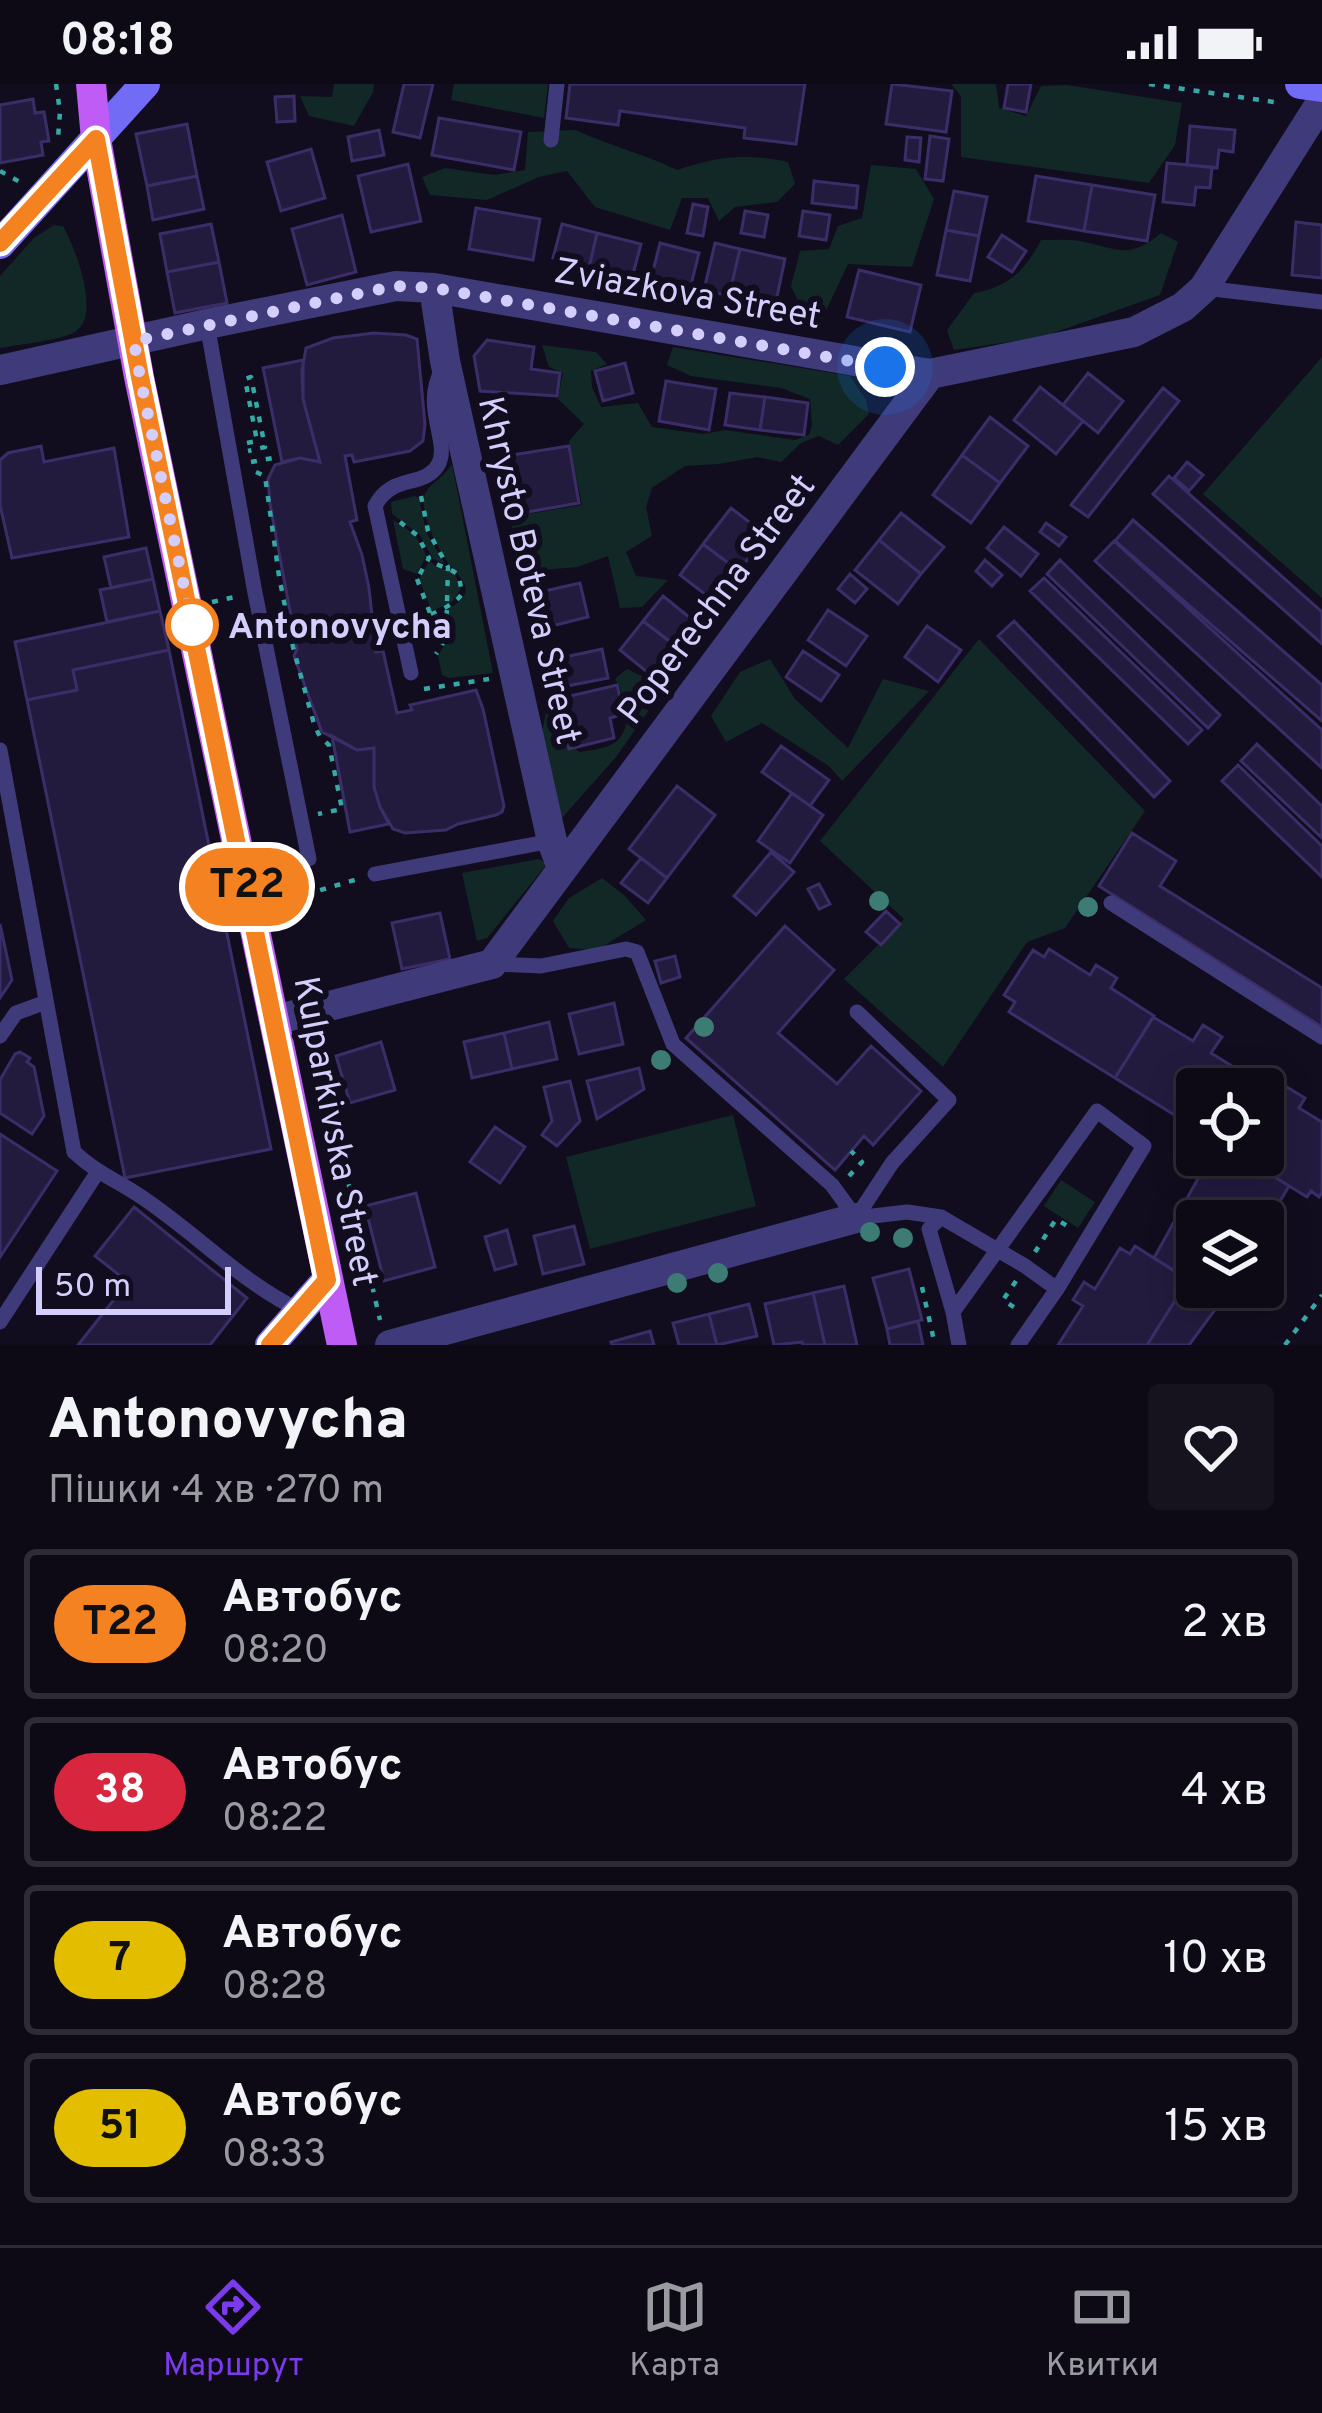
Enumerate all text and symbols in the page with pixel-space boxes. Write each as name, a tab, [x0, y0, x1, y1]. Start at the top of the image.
text: 08:18	[60, 14, 175, 71]
street label: Zviazkova Street	[550, 250, 824, 342]
your location	[855, 337, 915, 397]
street label: Khrysto Boteva Street	[465, 393, 589, 749]
street label: Poperechna Street	[609, 466, 827, 735]
marker: Antonovycha	[167, 600, 217, 650]
place label: Antonovycha	[228, 606, 452, 652]
line badge: Т22	[178, 848, 316, 926]
text: Т22	[209, 860, 285, 913]
street label: Kulparkivska Street	[280, 973, 386, 1291]
map controls	[1176, 1068, 1284, 1308]
button: locate	[1176, 1068, 1284, 1176]
button: layers	[1176, 1200, 1284, 1308]
scale bar	[36, 1261, 231, 1314]
text: 50 m	[54, 1267, 131, 1309]
button: heart	[1148, 1384, 1274, 1510]
text: Antonovycha	[48, 1387, 408, 1459]
text: Пішки · 4 хв · 270 m	[48, 1468, 384, 1517]
text: Автобус	[222, 1571, 403, 1628]
text: 2 хв	[1181, 1596, 1268, 1653]
text: Т22	[82, 1597, 158, 1650]
text: 08:20	[222, 1628, 329, 1677]
text: Автобус	[222, 1739, 403, 1796]
text: 4 хв	[1181, 1764, 1268, 1821]
text: 38	[94, 1765, 146, 1818]
text: 08:22	[222, 1796, 327, 1845]
text: Автобус	[222, 1907, 403, 1964]
text: 10 хв	[1163, 1932, 1268, 1989]
text: 7	[109, 1933, 131, 1986]
text: 08:28	[222, 1964, 327, 2013]
text: Автобус	[222, 2075, 403, 2132]
text: 15 хв	[1164, 2100, 1268, 2157]
text: 51	[99, 2101, 141, 2154]
text: 08:33	[222, 2132, 327, 2181]
tab: Маршрут	[163, 2274, 303, 2388]
tab: Карта	[629, 2274, 720, 2388]
tab: Квитки	[1046, 2274, 1159, 2388]

